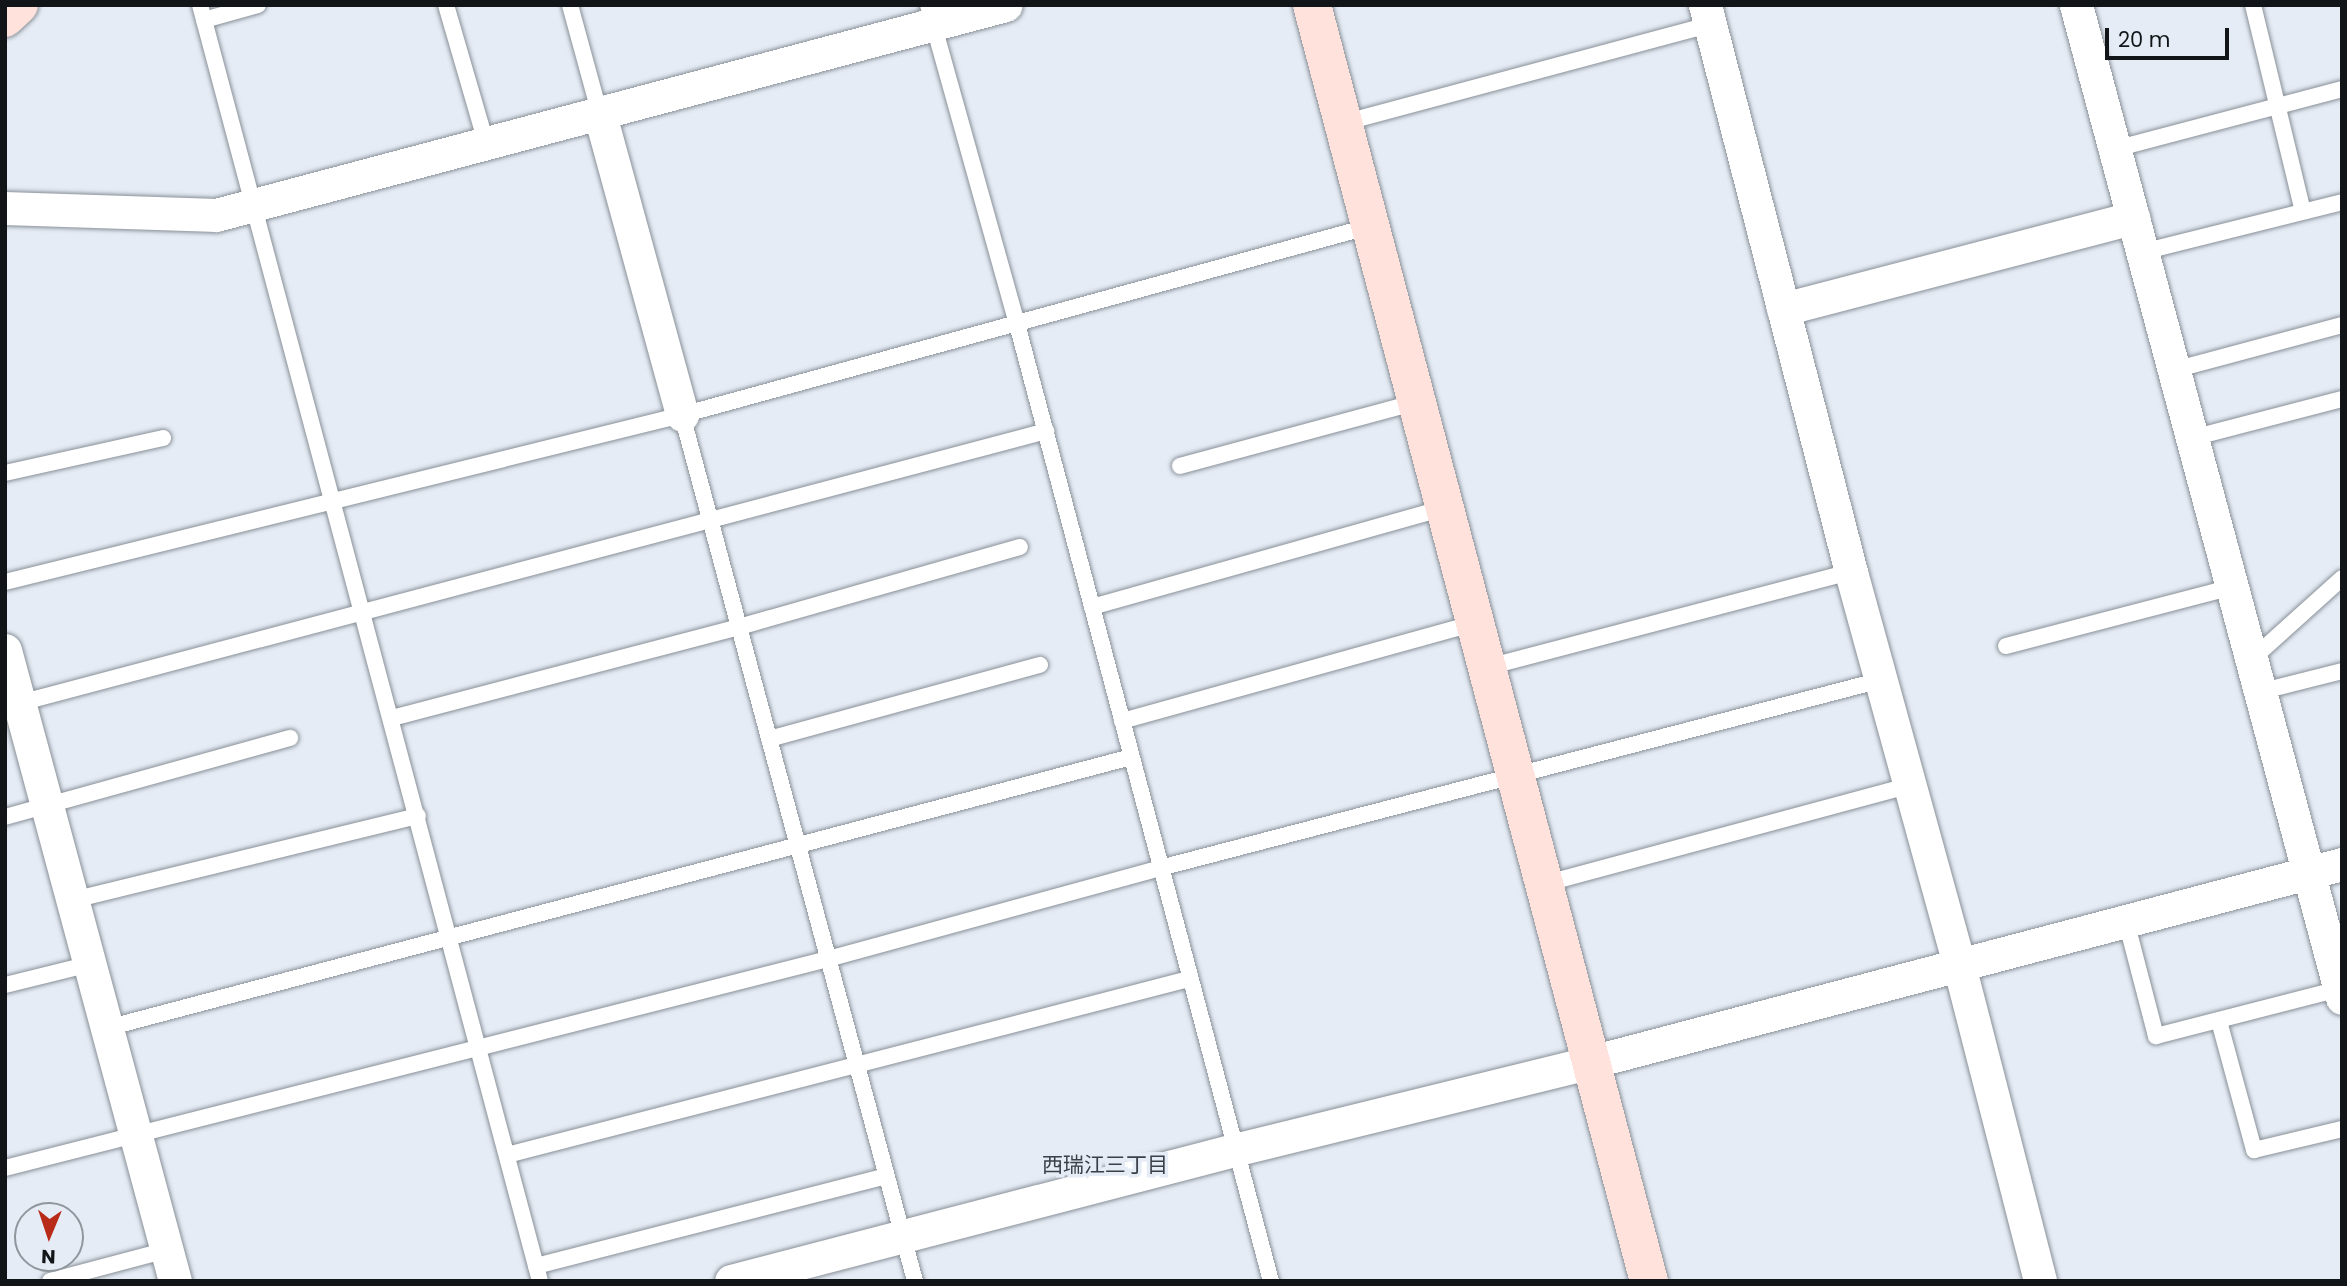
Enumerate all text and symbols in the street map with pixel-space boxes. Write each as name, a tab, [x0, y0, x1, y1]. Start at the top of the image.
scale bar	[2109, 14, 2233, 58]
text: 20 m	[2118, 25, 2171, 54]
district label: 西瑞江三丁目	[1042, 1152, 1168, 1178]
north arrow	[14, 1202, 84, 1272]
text: N	[41, 1243, 56, 1270]

